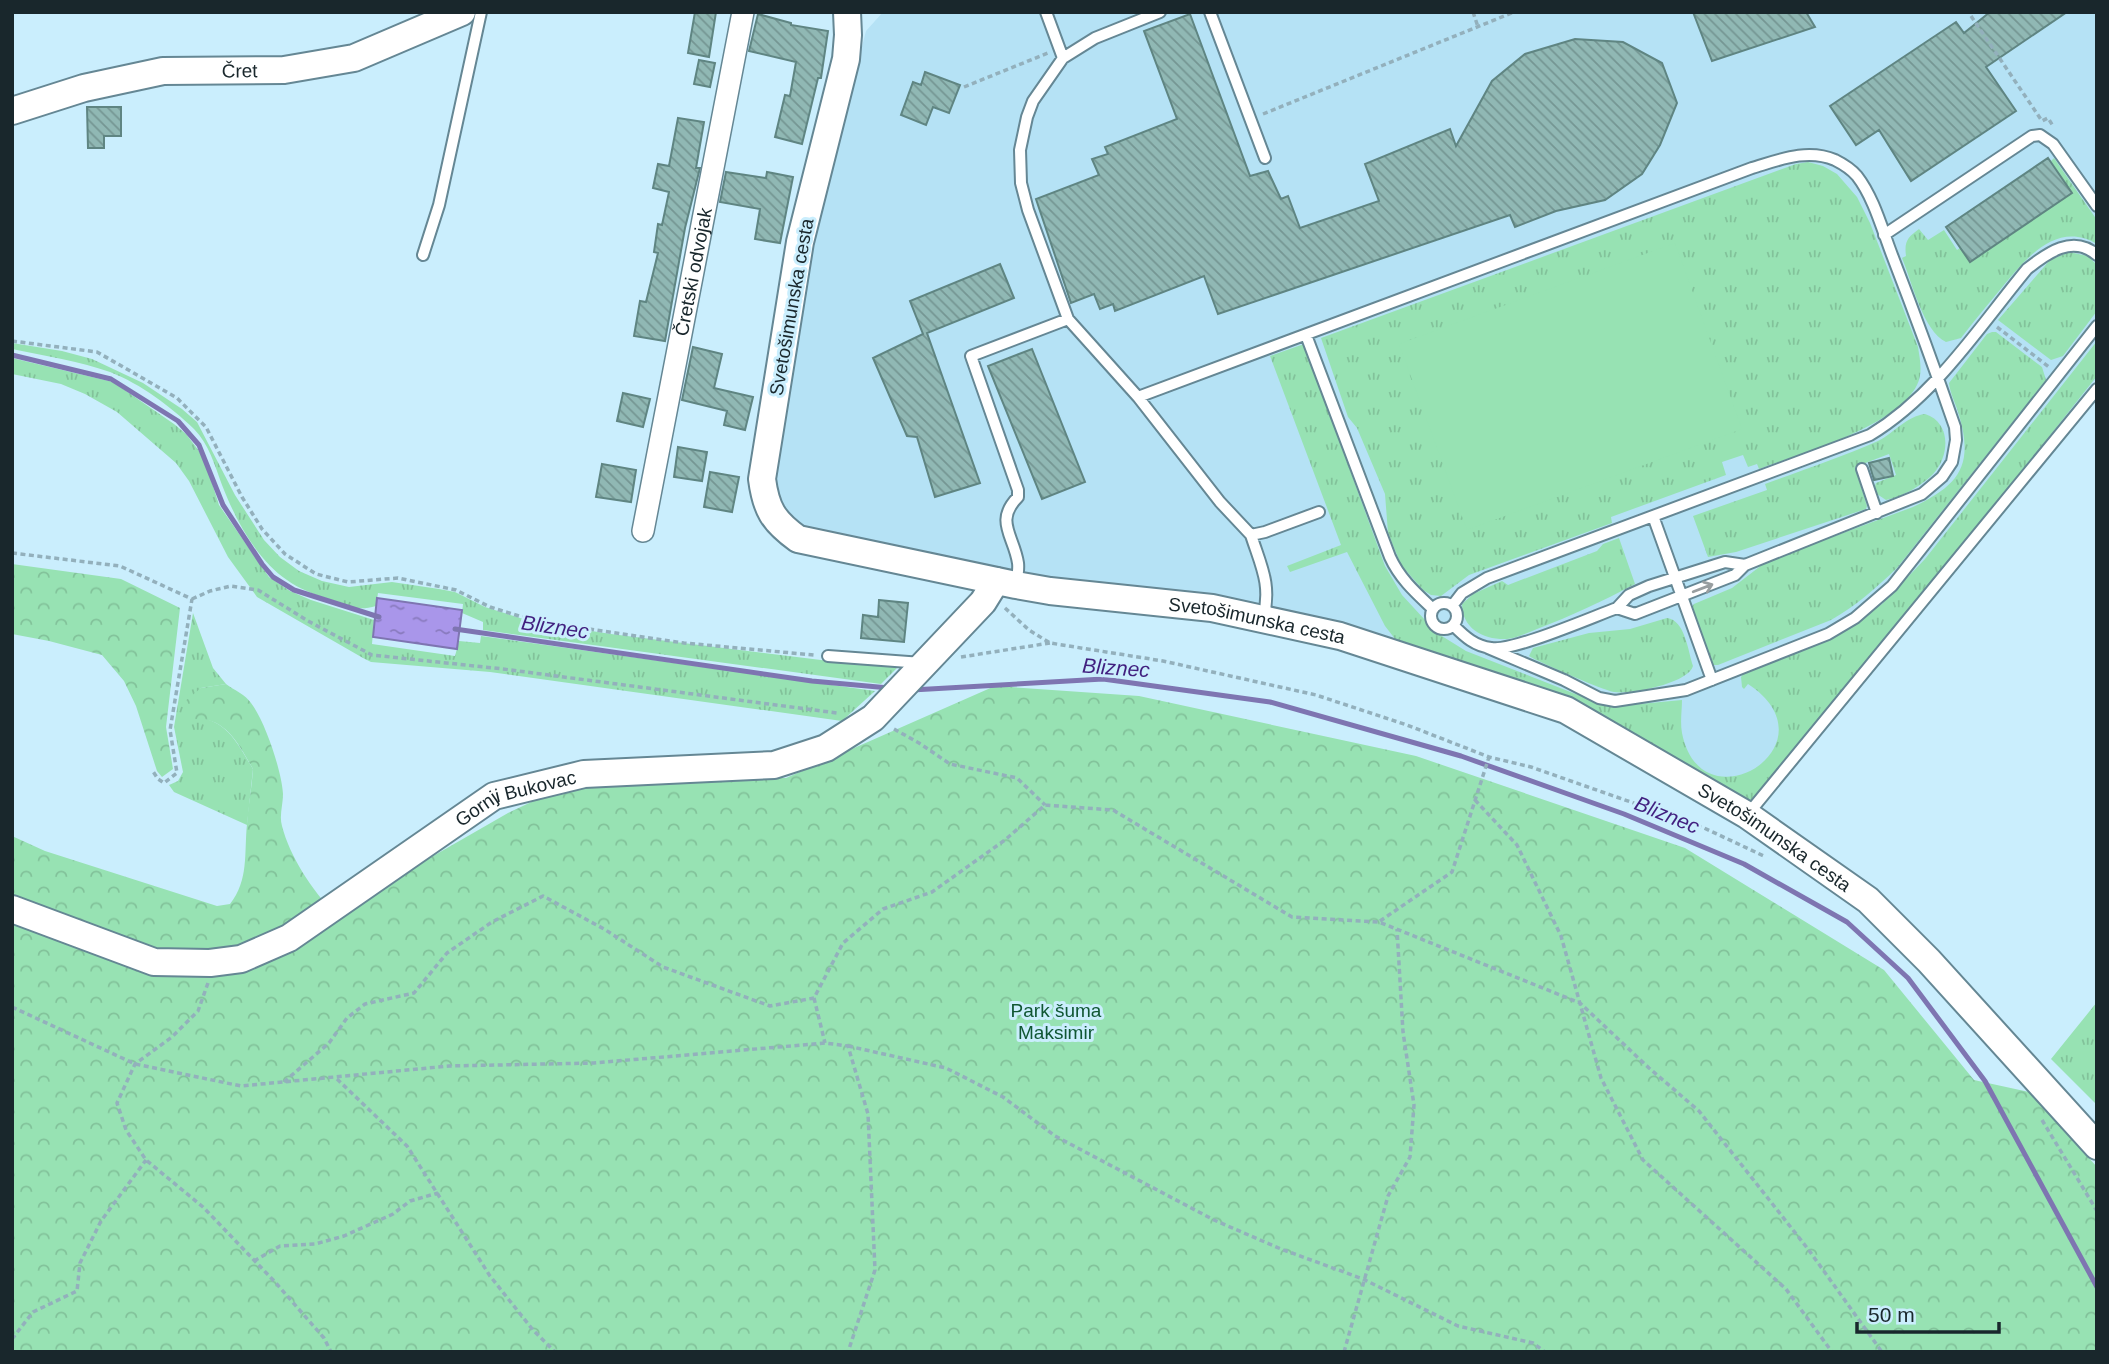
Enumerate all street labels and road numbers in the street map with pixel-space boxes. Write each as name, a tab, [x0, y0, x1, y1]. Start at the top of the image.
street label: Čret	[222, 60, 258, 82]
street label: Čretski odvojak	[671, 206, 716, 338]
street label: Svetošimunska cesta	[766, 216, 817, 397]
street label: Svetošimunska cesta	[1167, 594, 1347, 648]
street label: Gornji Bukovac	[451, 766, 578, 831]
street label: Svetošimunska cesta	[1694, 779, 1855, 896]

